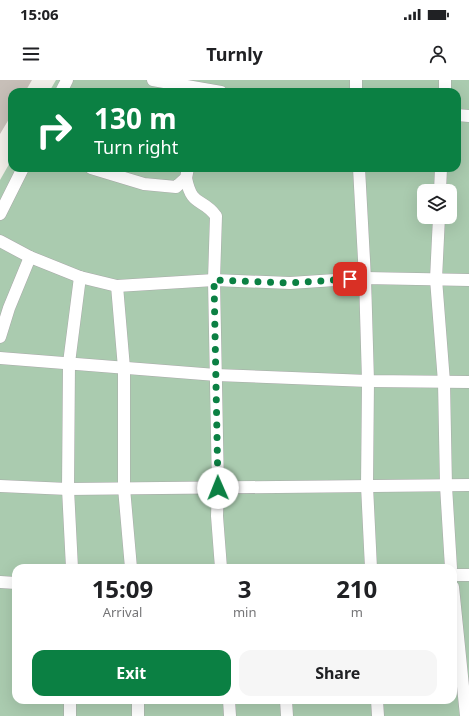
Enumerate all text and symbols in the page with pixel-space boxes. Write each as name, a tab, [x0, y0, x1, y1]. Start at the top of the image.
text: 15:06	[20, 4, 59, 24]
text: Turnly	[206, 42, 263, 66]
icon: menu	[20, 43, 42, 65]
icon: person	[427, 43, 449, 65]
text: 130 m	[94, 99, 177, 137]
icon: right	[28, 104, 80, 156]
text: Turn right	[94, 135, 178, 159]
map controls	[417, 184, 457, 224]
button: layers	[417, 184, 457, 224]
pin	[333, 262, 367, 296]
icon: arrive	[339, 268, 361, 290]
position arrow	[197, 467, 239, 509]
text: 15:09	[92, 572, 153, 605]
text: 3	[238, 572, 252, 605]
text: 210	[336, 572, 377, 605]
text: Arrival	[103, 603, 142, 621]
text: min	[233, 603, 256, 621]
text: m	[351, 603, 363, 621]
button: Exit	[32, 650, 231, 696]
button: Share	[239, 650, 437, 696]

